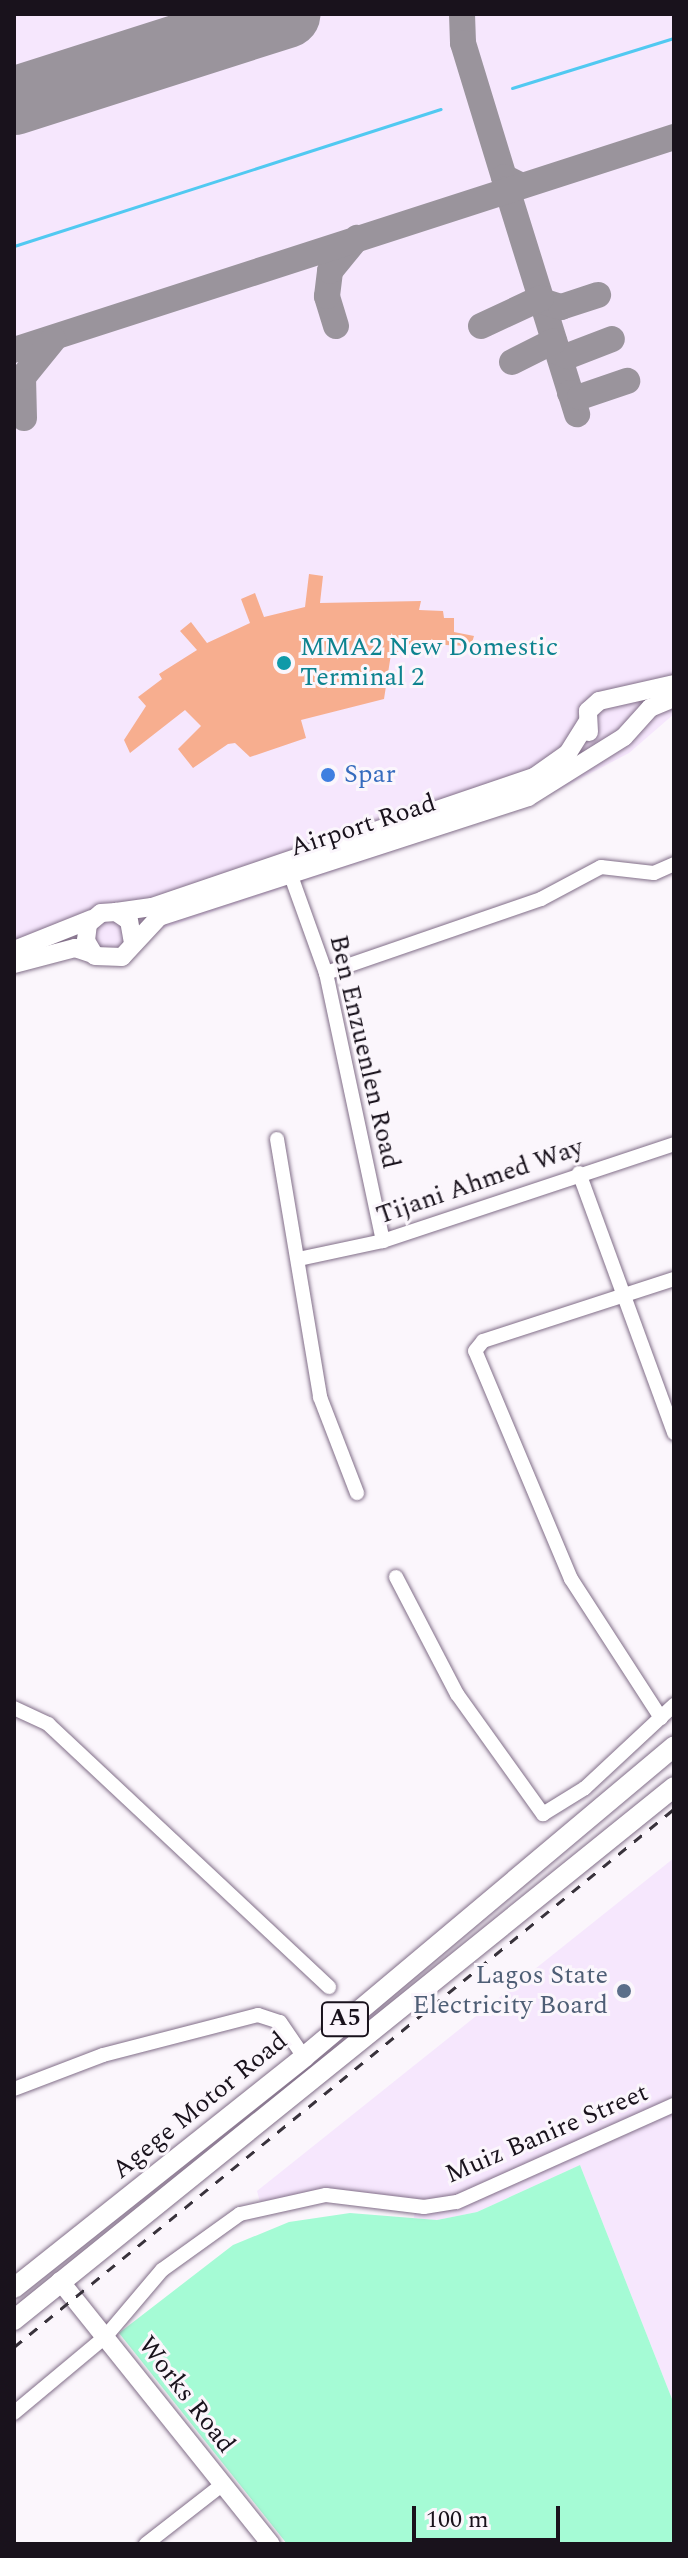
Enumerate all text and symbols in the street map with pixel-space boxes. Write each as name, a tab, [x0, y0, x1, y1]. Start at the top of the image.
place label: MMA2 New Domestic Terminal 2	[300, 632, 558, 694]
marker: MMA2 New Domestic Terminal 2	[275, 654, 293, 672]
place label: Spar	[344, 759, 396, 791]
marker: Spar	[319, 766, 337, 784]
street label: Airport Road	[286, 788, 440, 864]
street label: Ben Enzuenlen Road	[322, 932, 406, 1172]
street label: Tijani Ahmed Way	[373, 1132, 587, 1232]
place label: Lagos State Electricity Board	[413, 1960, 608, 2022]
marker: Lagos State Electricity Board	[615, 1982, 633, 2000]
road number: A5	[319, 1999, 371, 2039]
street label: Agege Motor Road	[106, 2026, 294, 2186]
street label: Muiz Banire Street	[441, 2077, 653, 2191]
street label: Works Road	[131, 2330, 241, 2460]
scale bar	[416, 2490, 564, 2540]
text: 100 m	[426, 2502, 489, 2538]

